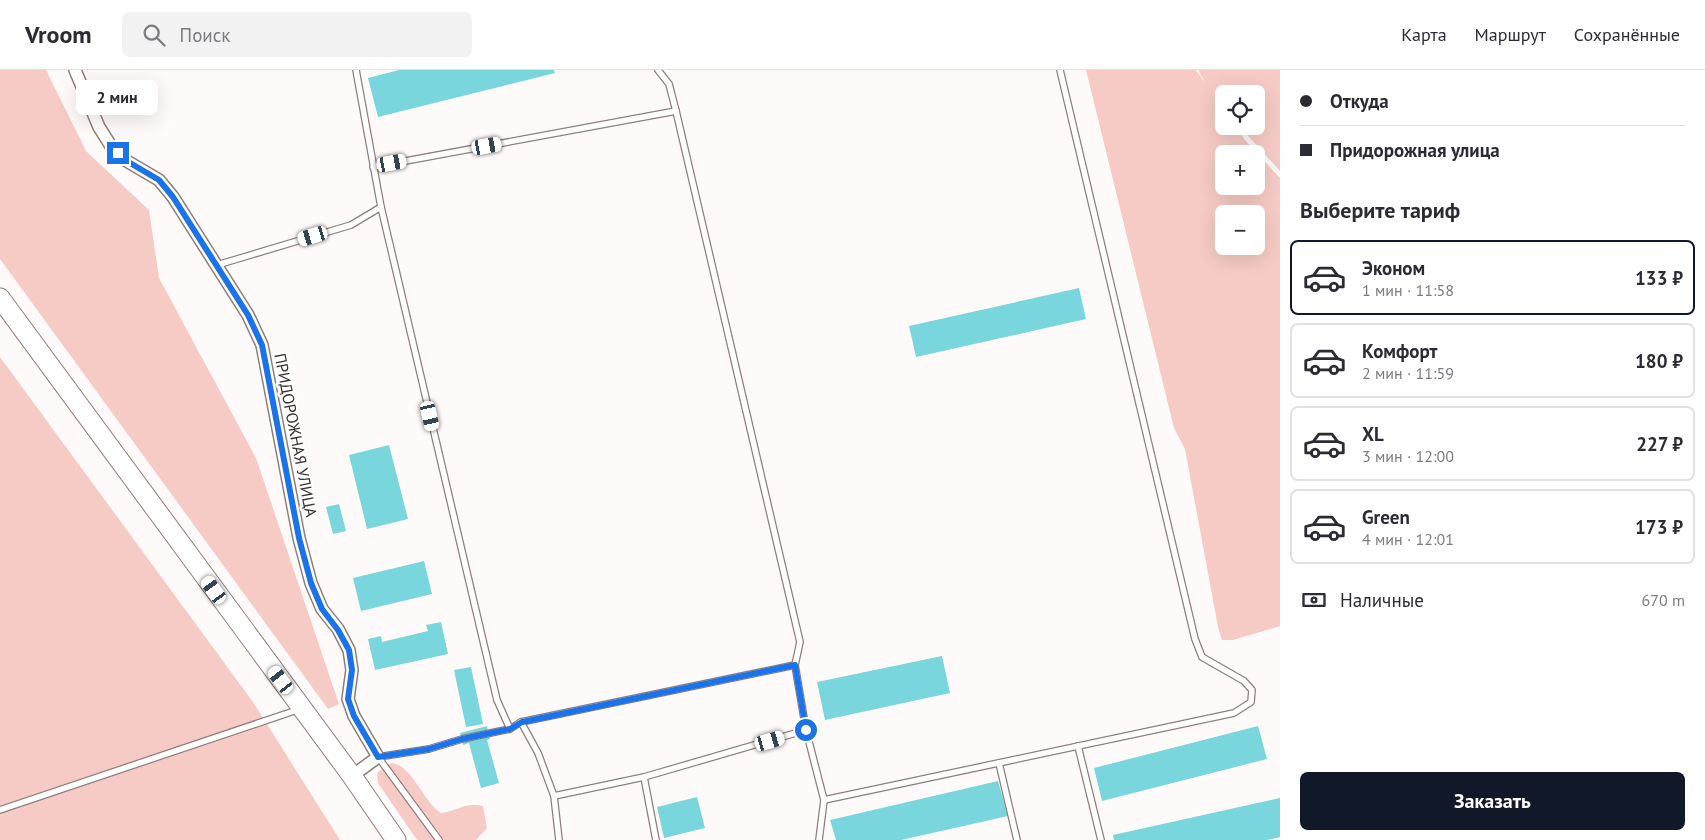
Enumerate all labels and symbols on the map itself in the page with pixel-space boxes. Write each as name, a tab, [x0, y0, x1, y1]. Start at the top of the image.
callout: 2 мин	[77, 81, 159, 116]
car	[470, 136, 503, 156]
route end	[107, 142, 129, 164]
car	[375, 153, 408, 173]
car	[296, 224, 329, 248]
street label: ПРИДОРОЖНАЯ УЛИЦА	[270, 351, 322, 519]
car	[419, 400, 440, 432]
car	[199, 573, 228, 607]
car	[265, 664, 296, 696]
route start	[795, 719, 817, 741]
car	[753, 730, 786, 752]

